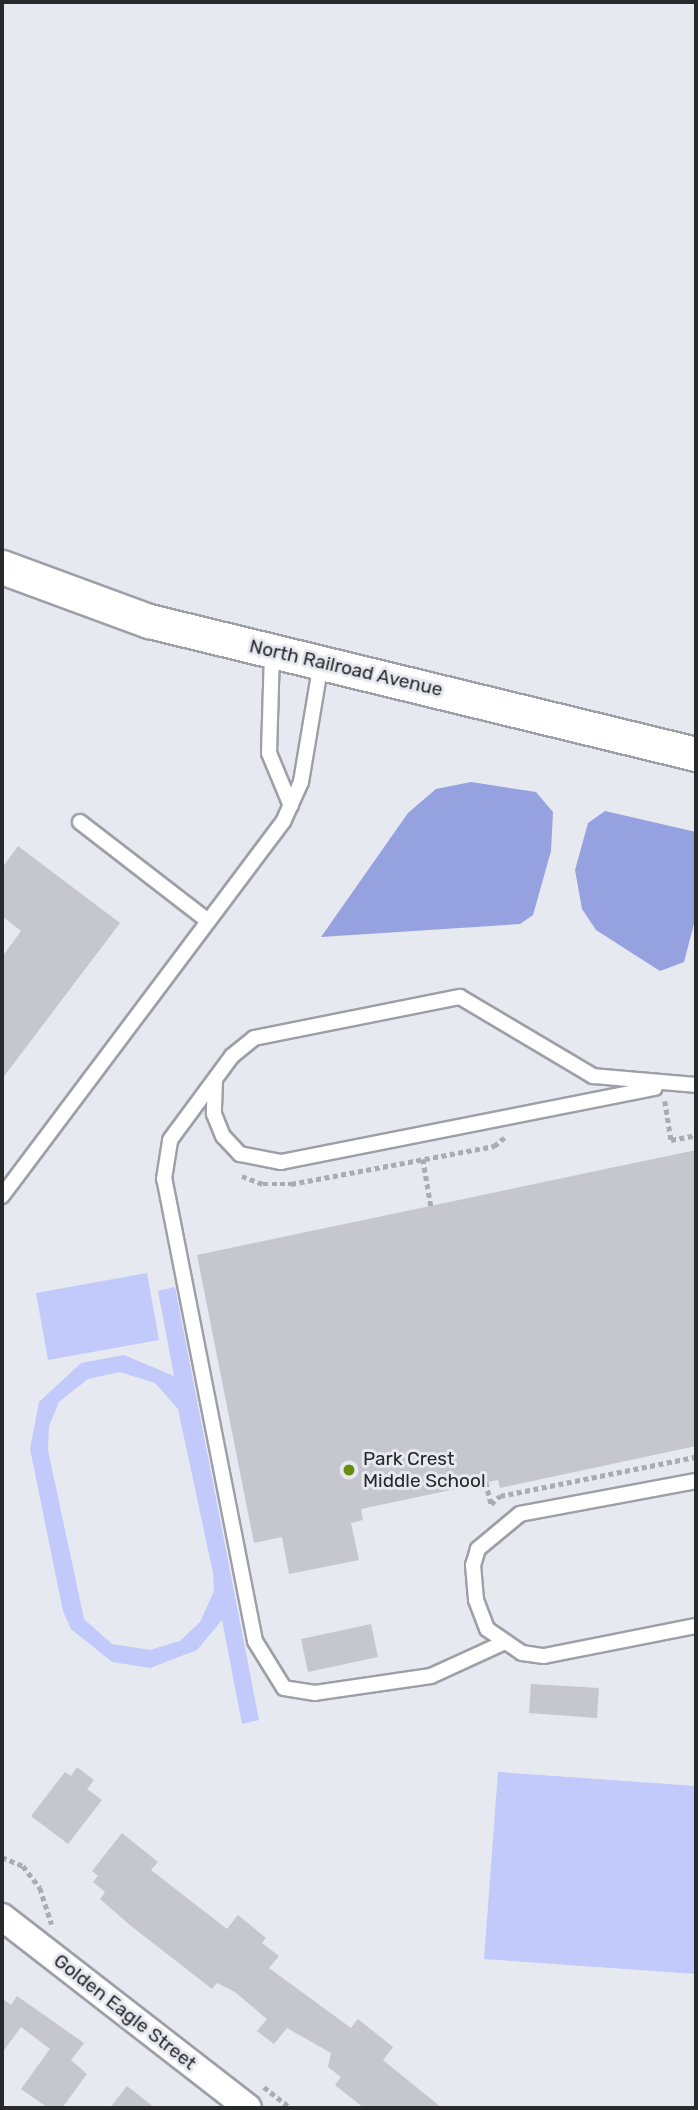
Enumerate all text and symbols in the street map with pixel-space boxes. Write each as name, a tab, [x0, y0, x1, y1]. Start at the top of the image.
street label: North Railroad Avenue	[247, 635, 445, 701]
place label: Park Crest Middle School	[363, 1448, 486, 1492]
marker: Park Crest Middle School	[341, 1462, 357, 1478]
street label: Golden Eagle Street	[49, 1949, 201, 2075]

